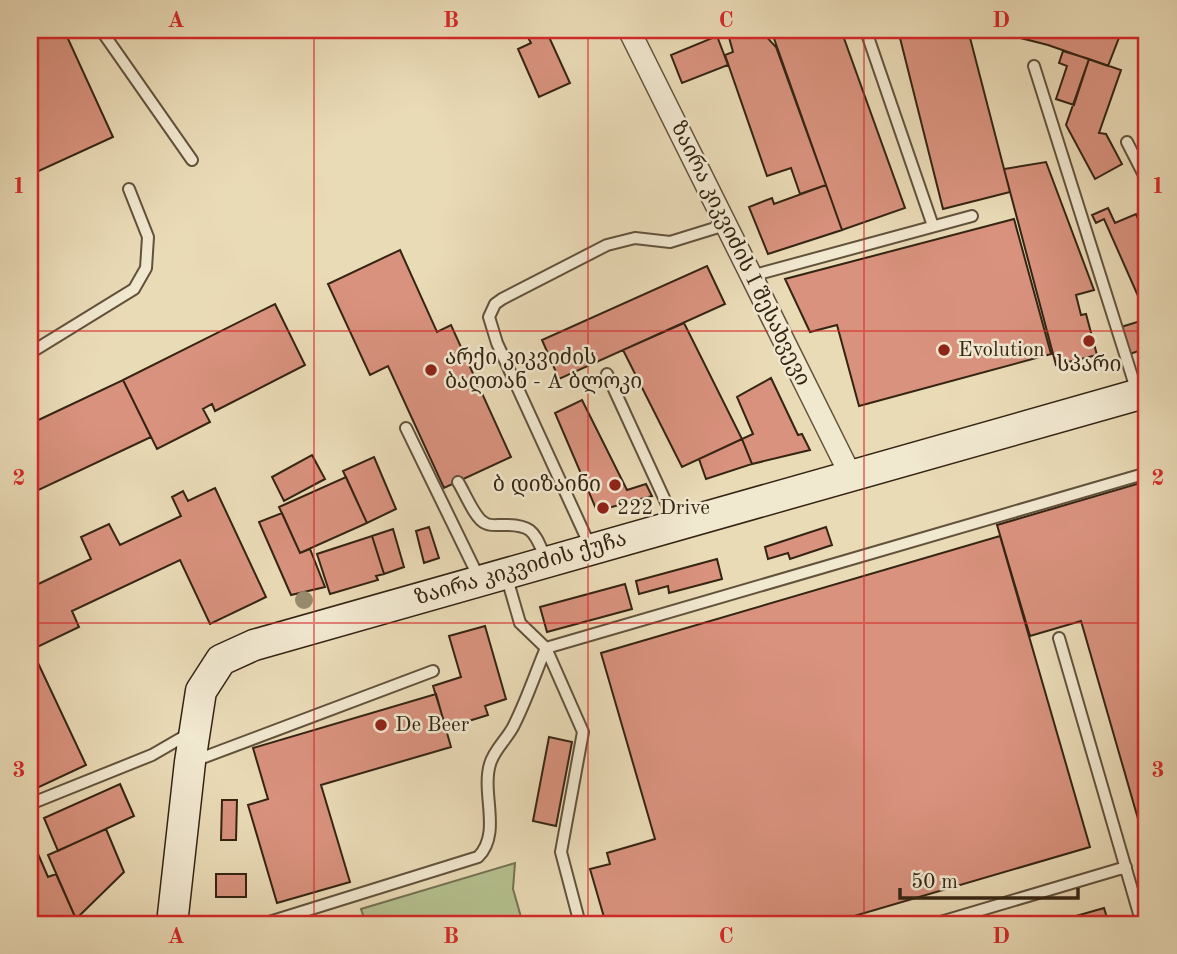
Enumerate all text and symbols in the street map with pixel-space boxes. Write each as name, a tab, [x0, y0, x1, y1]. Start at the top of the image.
text: A	[167, 9, 185, 32]
text: B	[443, 9, 459, 32]
text: C	[718, 9, 734, 32]
text: D	[992, 9, 1010, 32]
street label: ზაირა კიკვიძის I შესახვევი	[666, 118, 814, 390]
text: 1	[12, 175, 26, 198]
text: 1	[1151, 175, 1165, 198]
marker: სპარი	[1081, 333, 1097, 349]
place label: Evolution	[958, 340, 1045, 361]
marker: Evolution	[936, 342, 952, 358]
place label: არქი კიკვიძის ბაღთან - A ბლოკი	[445, 347, 642, 394]
place label: სპარი	[1057, 354, 1121, 376]
marker: არქი კიკვიძის ბაღთან - A ბლოკი	[423, 362, 439, 378]
text: 2	[12, 467, 26, 490]
text: 2	[1151, 467, 1165, 490]
place label: ბ დიზაინი	[493, 473, 601, 497]
marker: ბ დიზაინი	[607, 477, 623, 493]
place label: 222 Drive	[617, 498, 710, 519]
marker: 222 Drive	[595, 500, 611, 516]
street label: ზაირა კიკვიძის ქუჩა	[413, 528, 629, 610]
place label: De Beer	[395, 715, 470, 736]
marker: De Beer	[373, 717, 389, 733]
text: 3	[12, 759, 26, 782]
text: 3	[1151, 759, 1165, 782]
scale bar	[900, 856, 1079, 900]
text: 50 m	[911, 872, 958, 893]
text: A	[167, 925, 185, 948]
text: B	[443, 925, 459, 948]
text: C	[718, 925, 734, 948]
text: D	[992, 925, 1010, 948]

